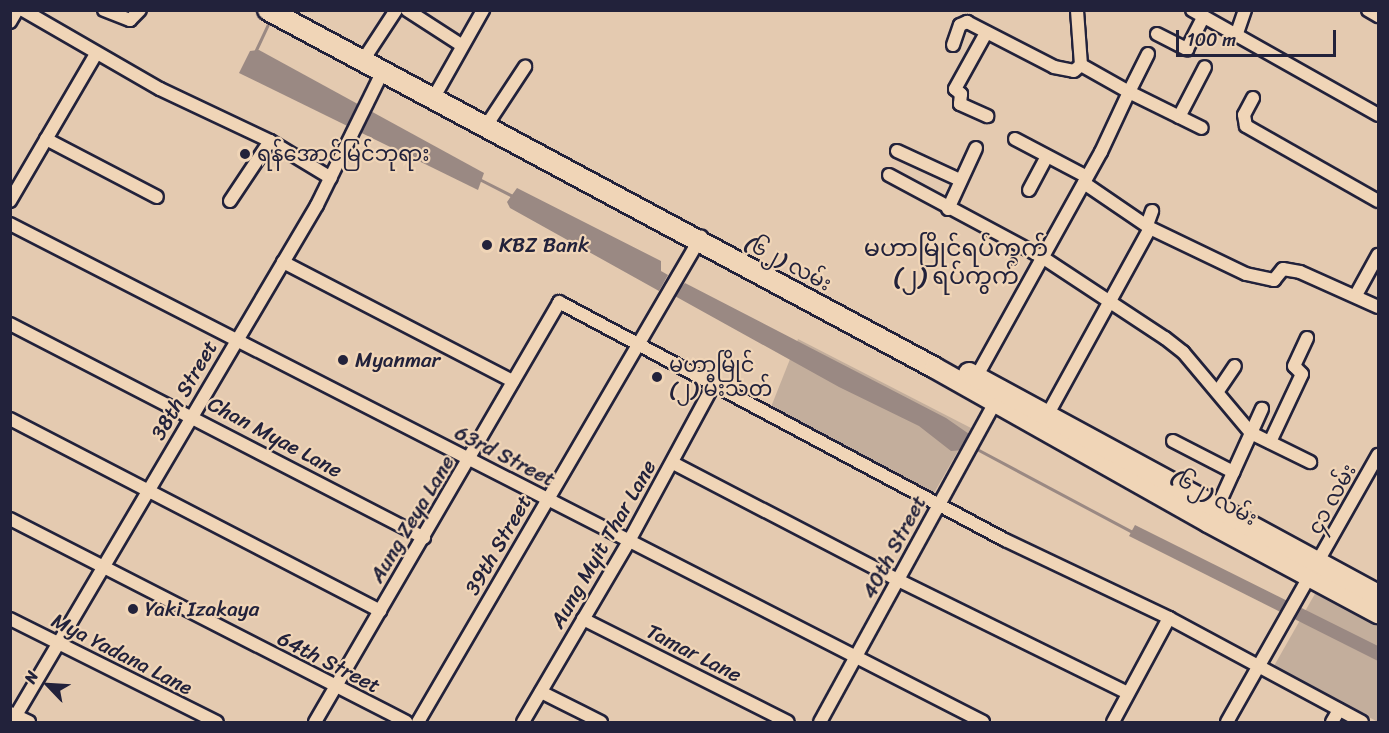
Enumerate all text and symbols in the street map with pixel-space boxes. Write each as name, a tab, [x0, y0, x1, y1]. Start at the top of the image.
scale bar	[1179, 18, 1340, 56]
text: 100 m	[1187, 24, 1236, 56]
place label: ရန်အောင်မြင်ဘုရား	[257, 141, 430, 167]
marker: ရန်အောင်မြင်ဘုရား	[238, 147, 252, 161]
street label: (၆၂) လမ်း	[740, 230, 836, 296]
place label: KBZ Bank	[499, 232, 589, 258]
district label: မဟာမြိုင်ရပ်ကွက် (၂) ရပ်ကွက်	[864, 235, 1048, 291]
marker: KBZ Bank	[480, 238, 494, 252]
street label: 38th Street	[145, 336, 223, 444]
place label: Myanmar	[355, 347, 440, 373]
place label: မဟာမြိုင် (၂) မီးသတ်	[669, 352, 772, 402]
marker: Myanmar	[336, 353, 350, 367]
marker: မဟာမြိုင် (၂) မီးသတ်	[650, 370, 664, 384]
street label: Chan Myae Lane	[203, 391, 347, 483]
street label: 63rd Street	[450, 420, 560, 492]
street label: Aung Zeya Lane	[364, 451, 460, 587]
street label: Aung Myit Thar Lane	[544, 455, 662, 633]
street label: ၄၁ လမ်း	[1302, 459, 1362, 539]
street label: (၆၂) လမ်း	[1166, 463, 1262, 531]
street label: 39th Street	[459, 491, 537, 599]
street label: 40th Street	[856, 491, 932, 603]
place label: Yaki Izakaya	[145, 596, 259, 622]
marker: Yaki Izakaya	[126, 602, 140, 616]
street label: Mya Yadana Lane	[47, 608, 197, 700]
street label: Tamar Lane	[642, 618, 746, 688]
street label: 64th Street	[274, 625, 384, 699]
north arrow	[18, 655, 78, 715]
text: N	[16, 666, 47, 688]

